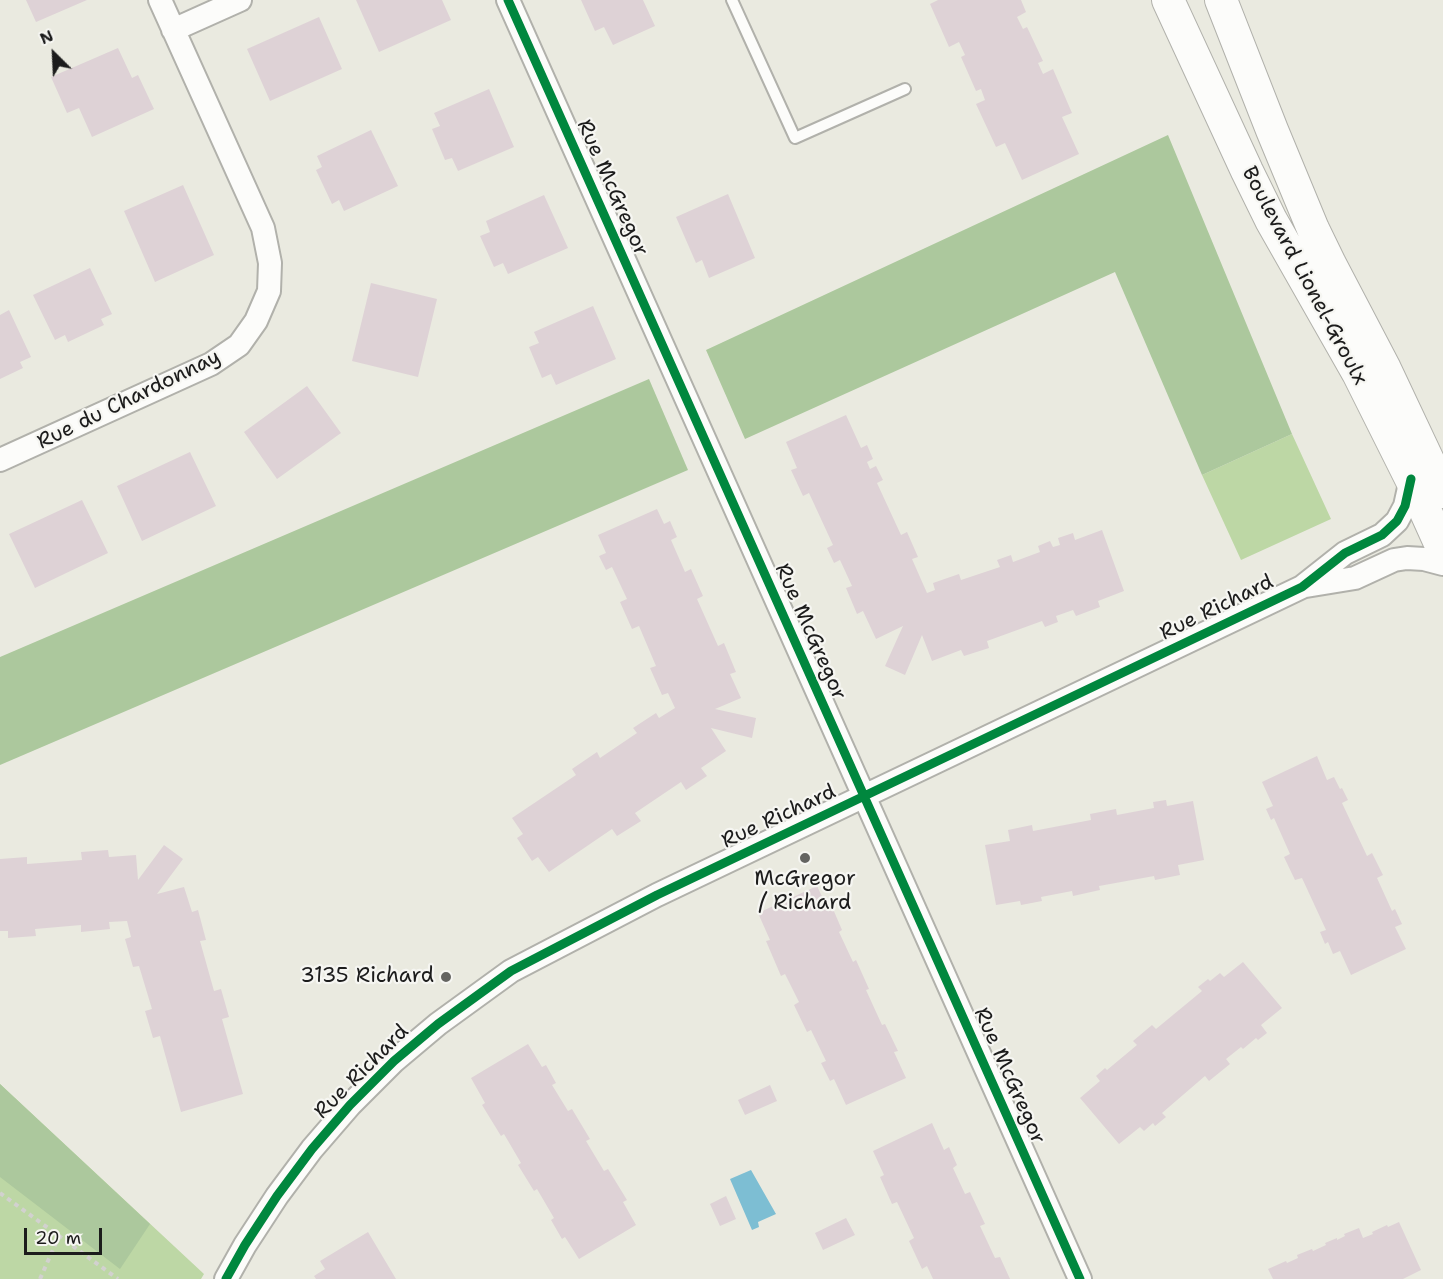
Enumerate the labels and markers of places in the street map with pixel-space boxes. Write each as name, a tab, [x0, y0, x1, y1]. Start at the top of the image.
marker: McGregor / Richard	[798, 851, 812, 865]
place label: McGregor / Richard	[754, 867, 856, 917]
place label: 3135 Richard	[300, 964, 434, 990]
marker: 3135 Richard	[439, 970, 453, 984]

